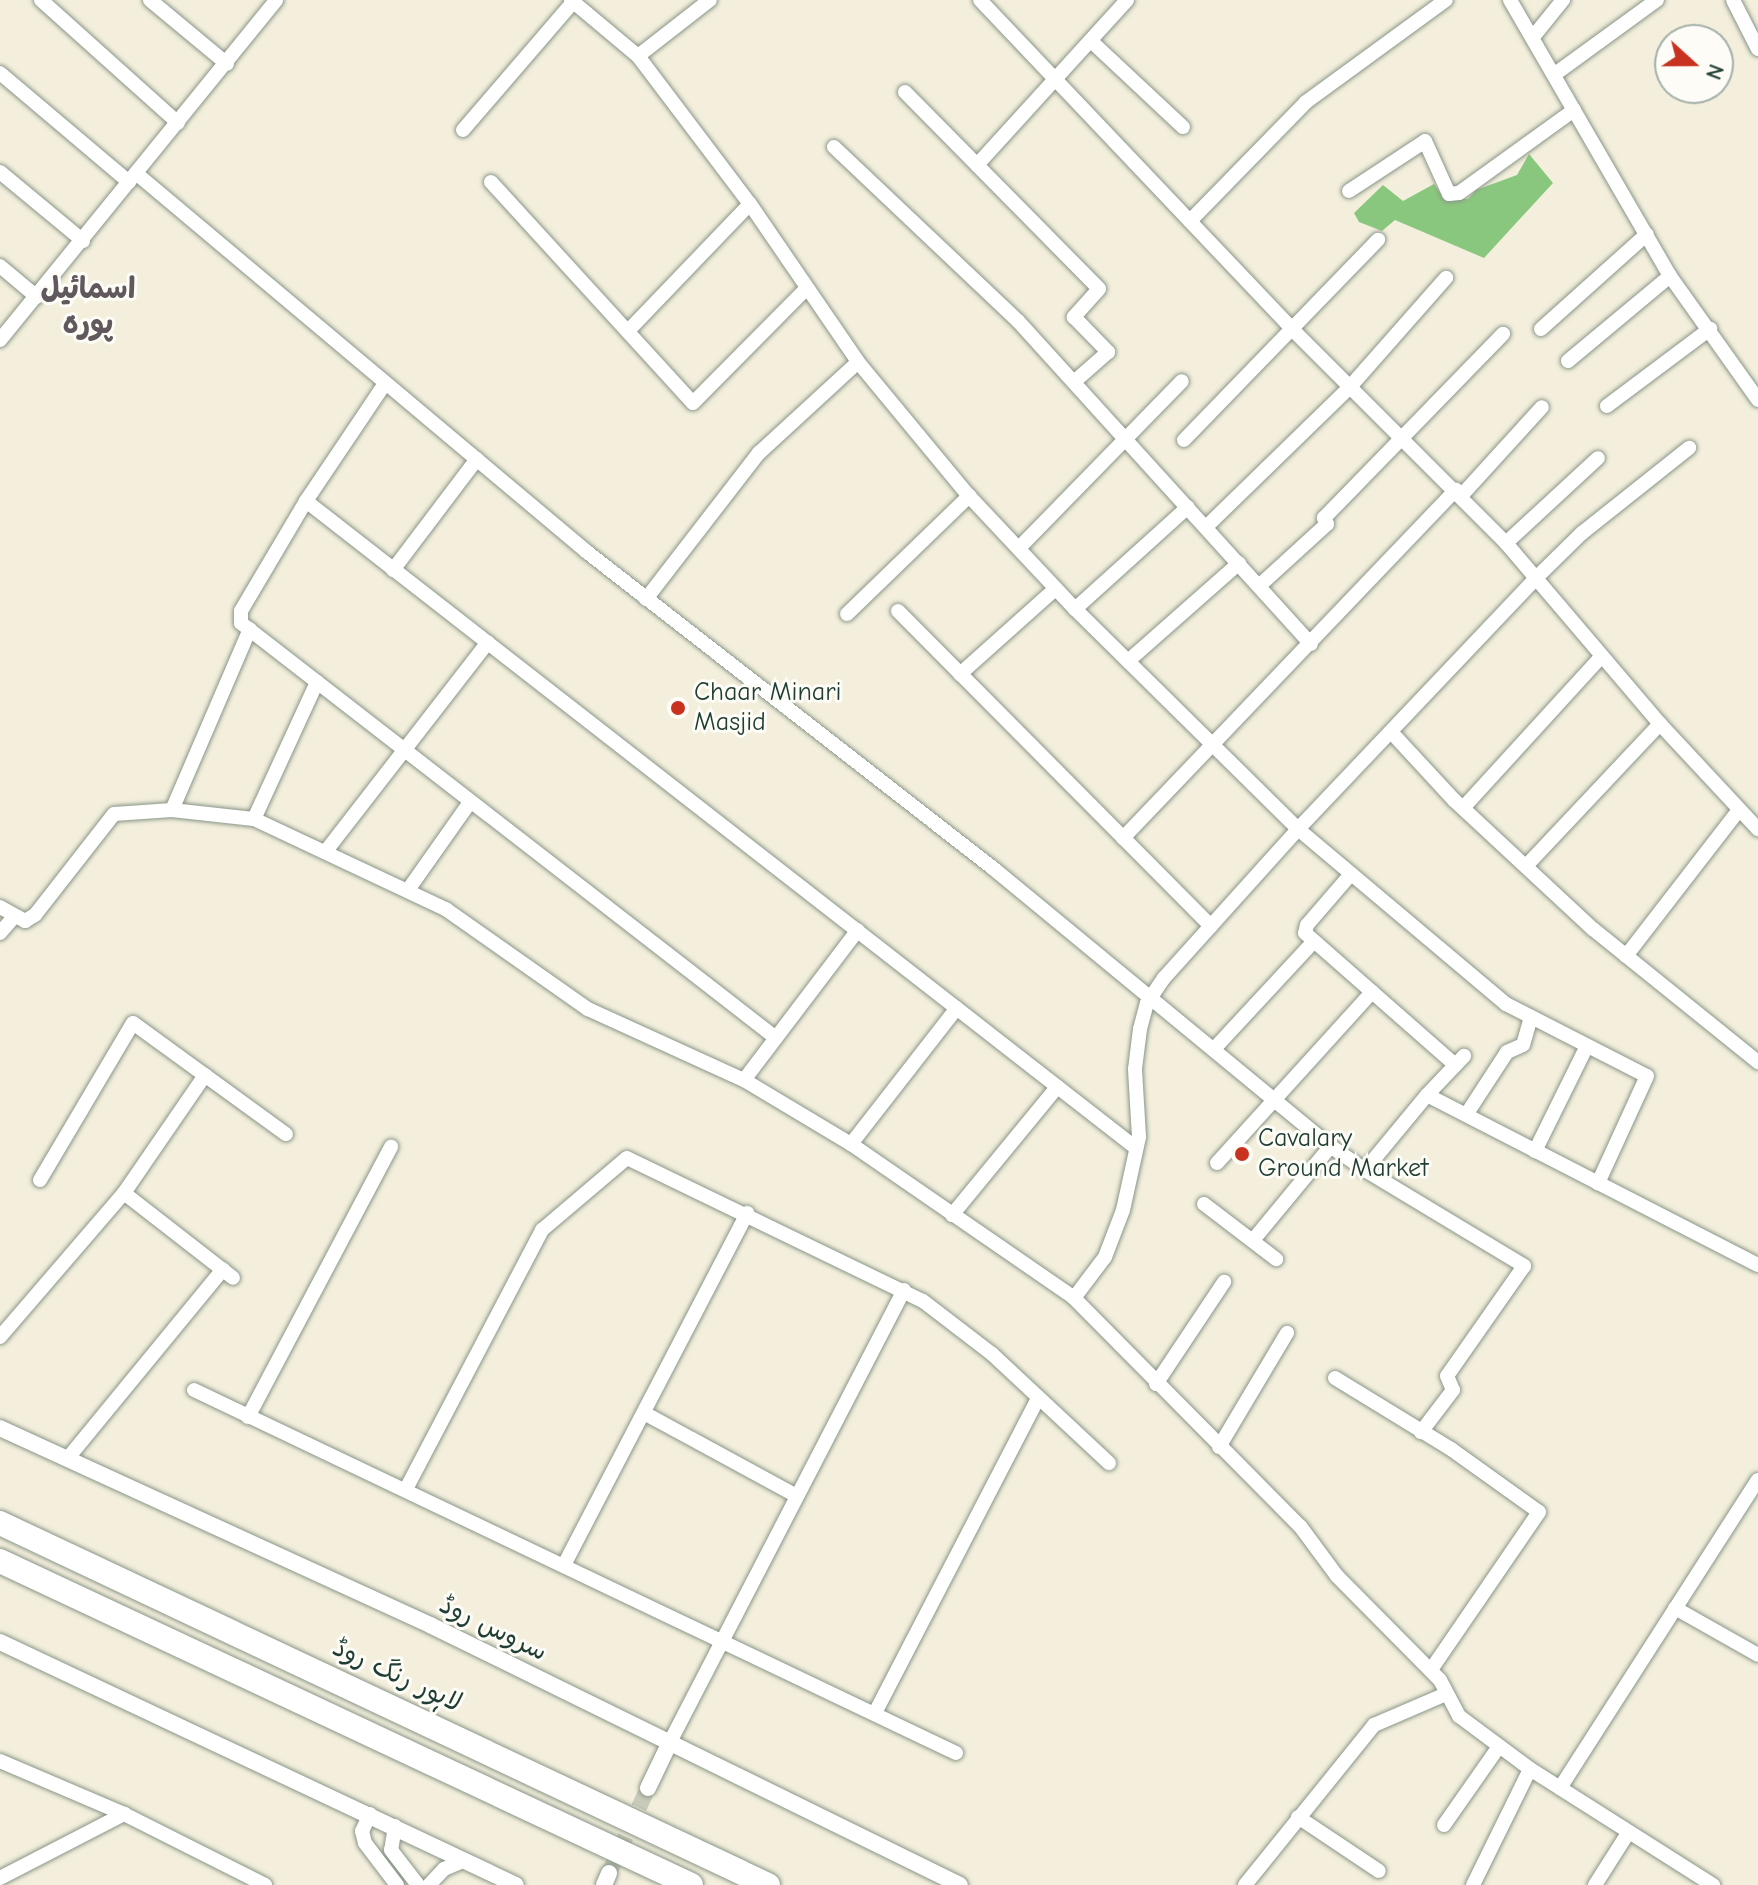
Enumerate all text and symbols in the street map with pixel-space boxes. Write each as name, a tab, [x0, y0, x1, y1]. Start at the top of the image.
north arrow	[1654, 24, 1734, 104]
text: N	[1700, 61, 1729, 83]
district label: اسمائیل پورہ	[41, 271, 135, 342]
place label: Chaar Minari Masjid	[694, 677, 841, 738]
marker: Chaar Minari Masjid	[669, 699, 687, 717]
place label: Cavalary Ground Market	[1258, 1123, 1428, 1184]
marker: Cavalary Ground Market	[1233, 1145, 1251, 1163]
street label: سروس روڈ	[434, 1590, 552, 1668]
street label: لاہور رنگ روڈ	[327, 1632, 467, 1720]

